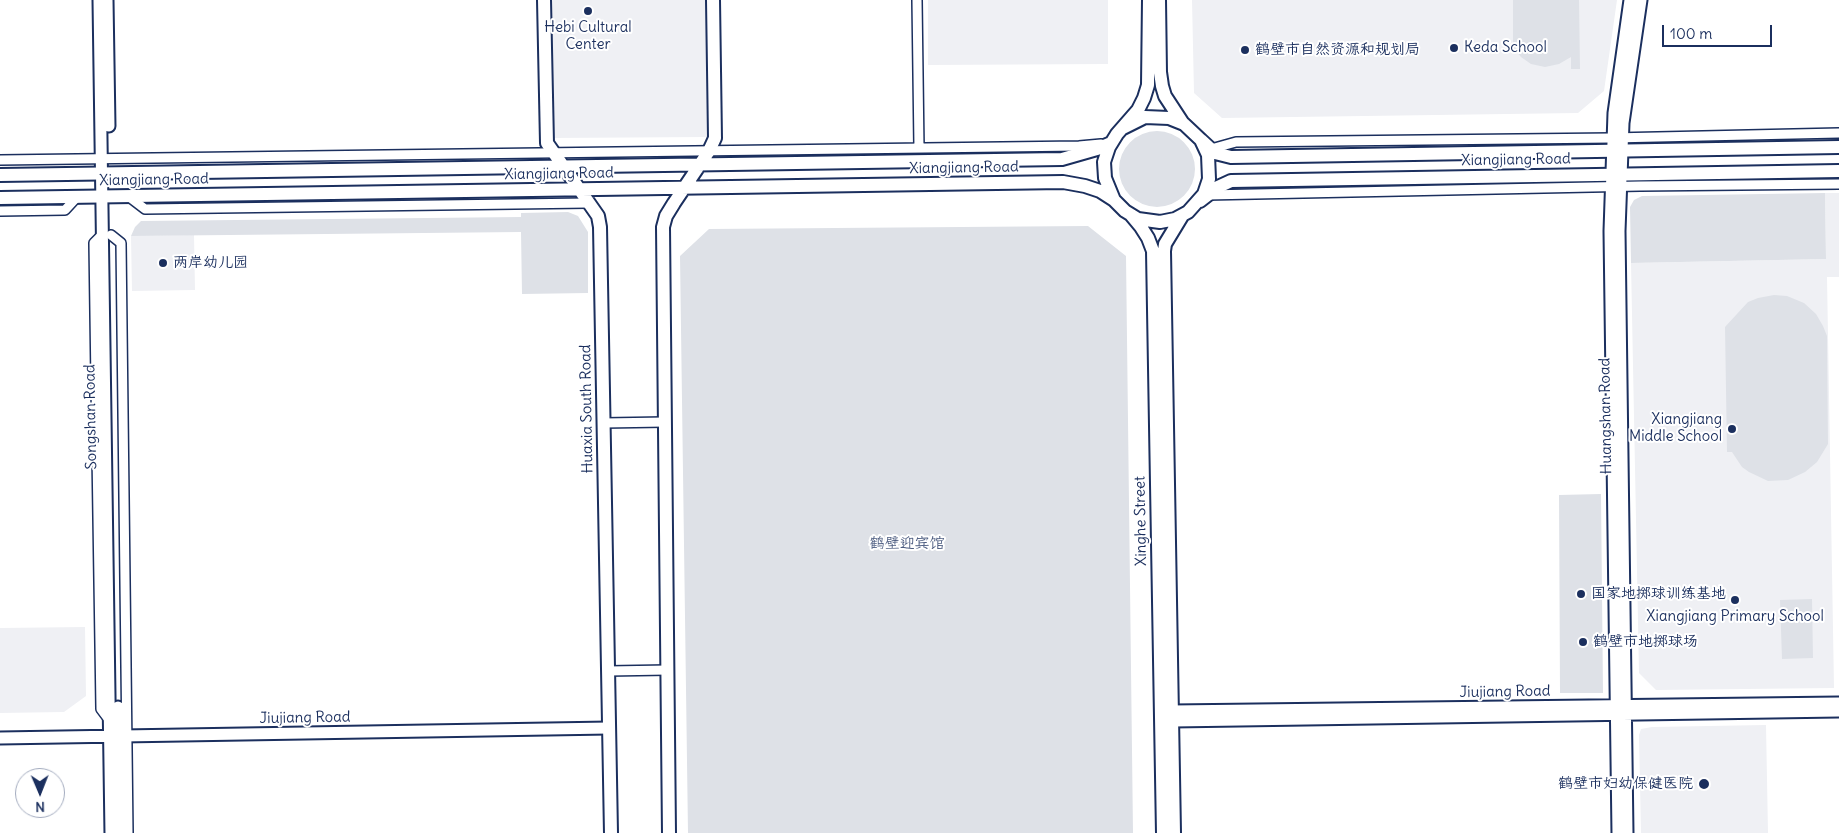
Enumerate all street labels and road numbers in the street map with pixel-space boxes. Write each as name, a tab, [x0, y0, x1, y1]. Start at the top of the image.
street label: Xiangjiang Road	[1461, 150, 1571, 170]
street label: Xiangjiang Road	[909, 158, 1019, 178]
street label: Xiangjiang Road	[504, 164, 614, 184]
street label: Xiangjiang Road	[99, 170, 209, 190]
street label: Huaxia South Road	[577, 344, 597, 474]
street label: Huangshan Road	[1596, 358, 1616, 474]
street label: Songshan Road	[81, 364, 101, 470]
street label: Xinghe Street	[1131, 476, 1151, 566]
street label: Jiujiang Road	[1459, 682, 1551, 702]
street label: Jiujiang Road	[259, 708, 351, 728]

